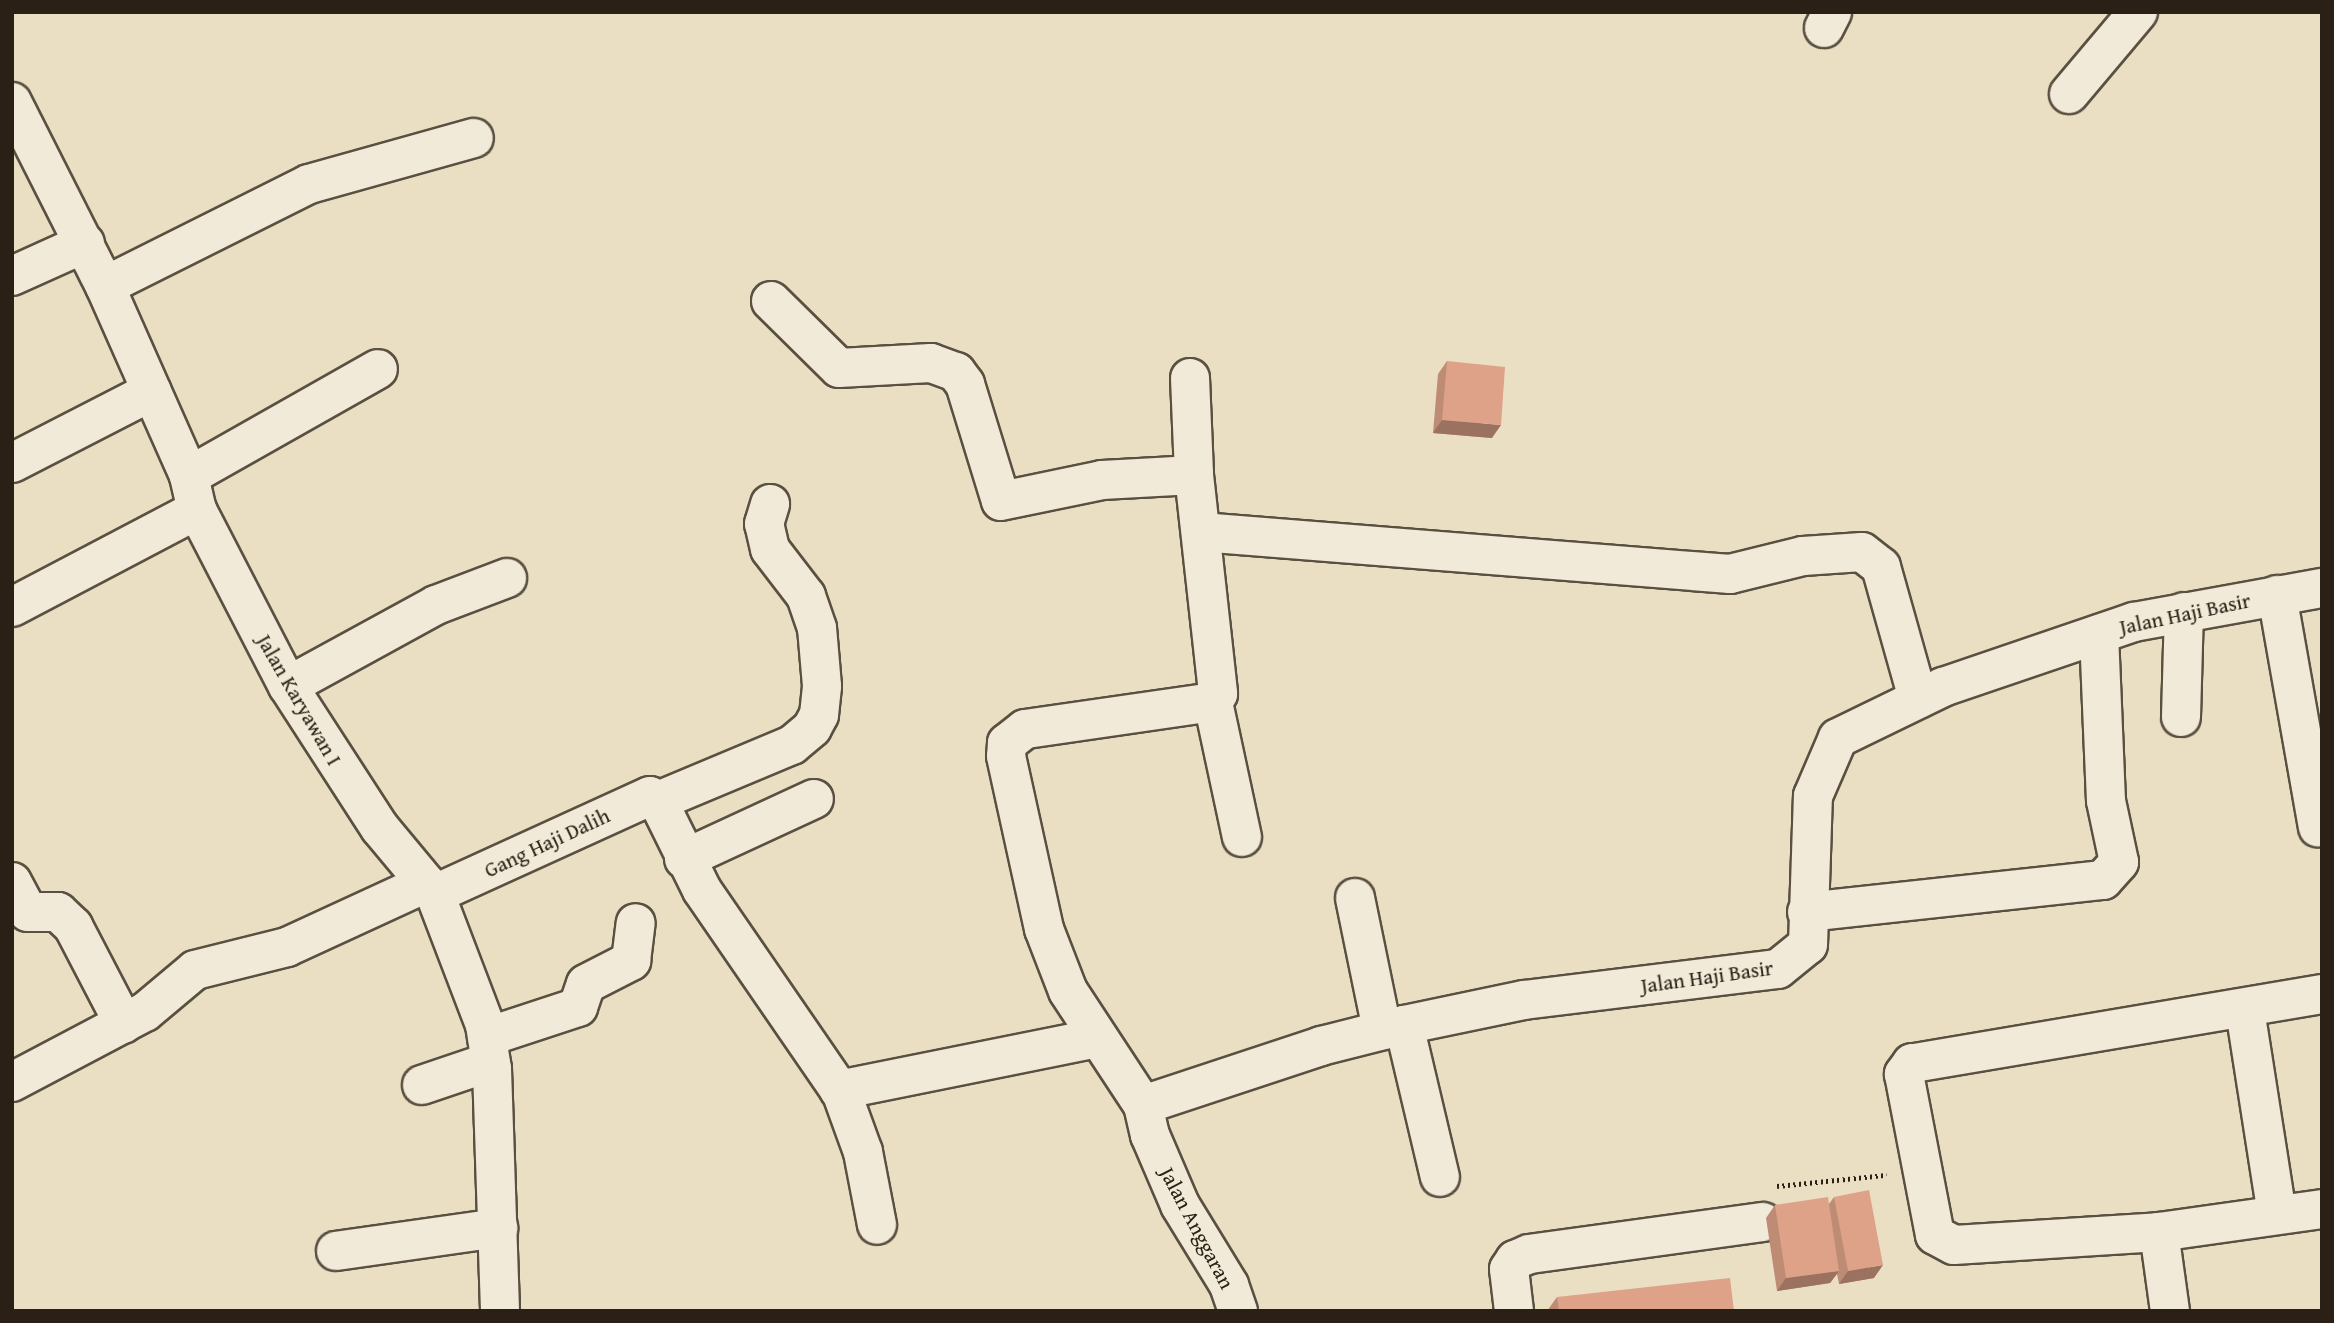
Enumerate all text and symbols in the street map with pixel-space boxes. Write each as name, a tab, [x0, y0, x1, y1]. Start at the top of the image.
street label: Jalan Haji Basir	[2117, 588, 2253, 640]
street label: Jalan Karyawan I	[251, 630, 347, 770]
street label: Gang Haji Dalih	[480, 803, 614, 883]
street label: Jalan Haji Basir	[1639, 955, 1775, 999]
street label: Jalan Anggaran	[1154, 1163, 1240, 1293]

